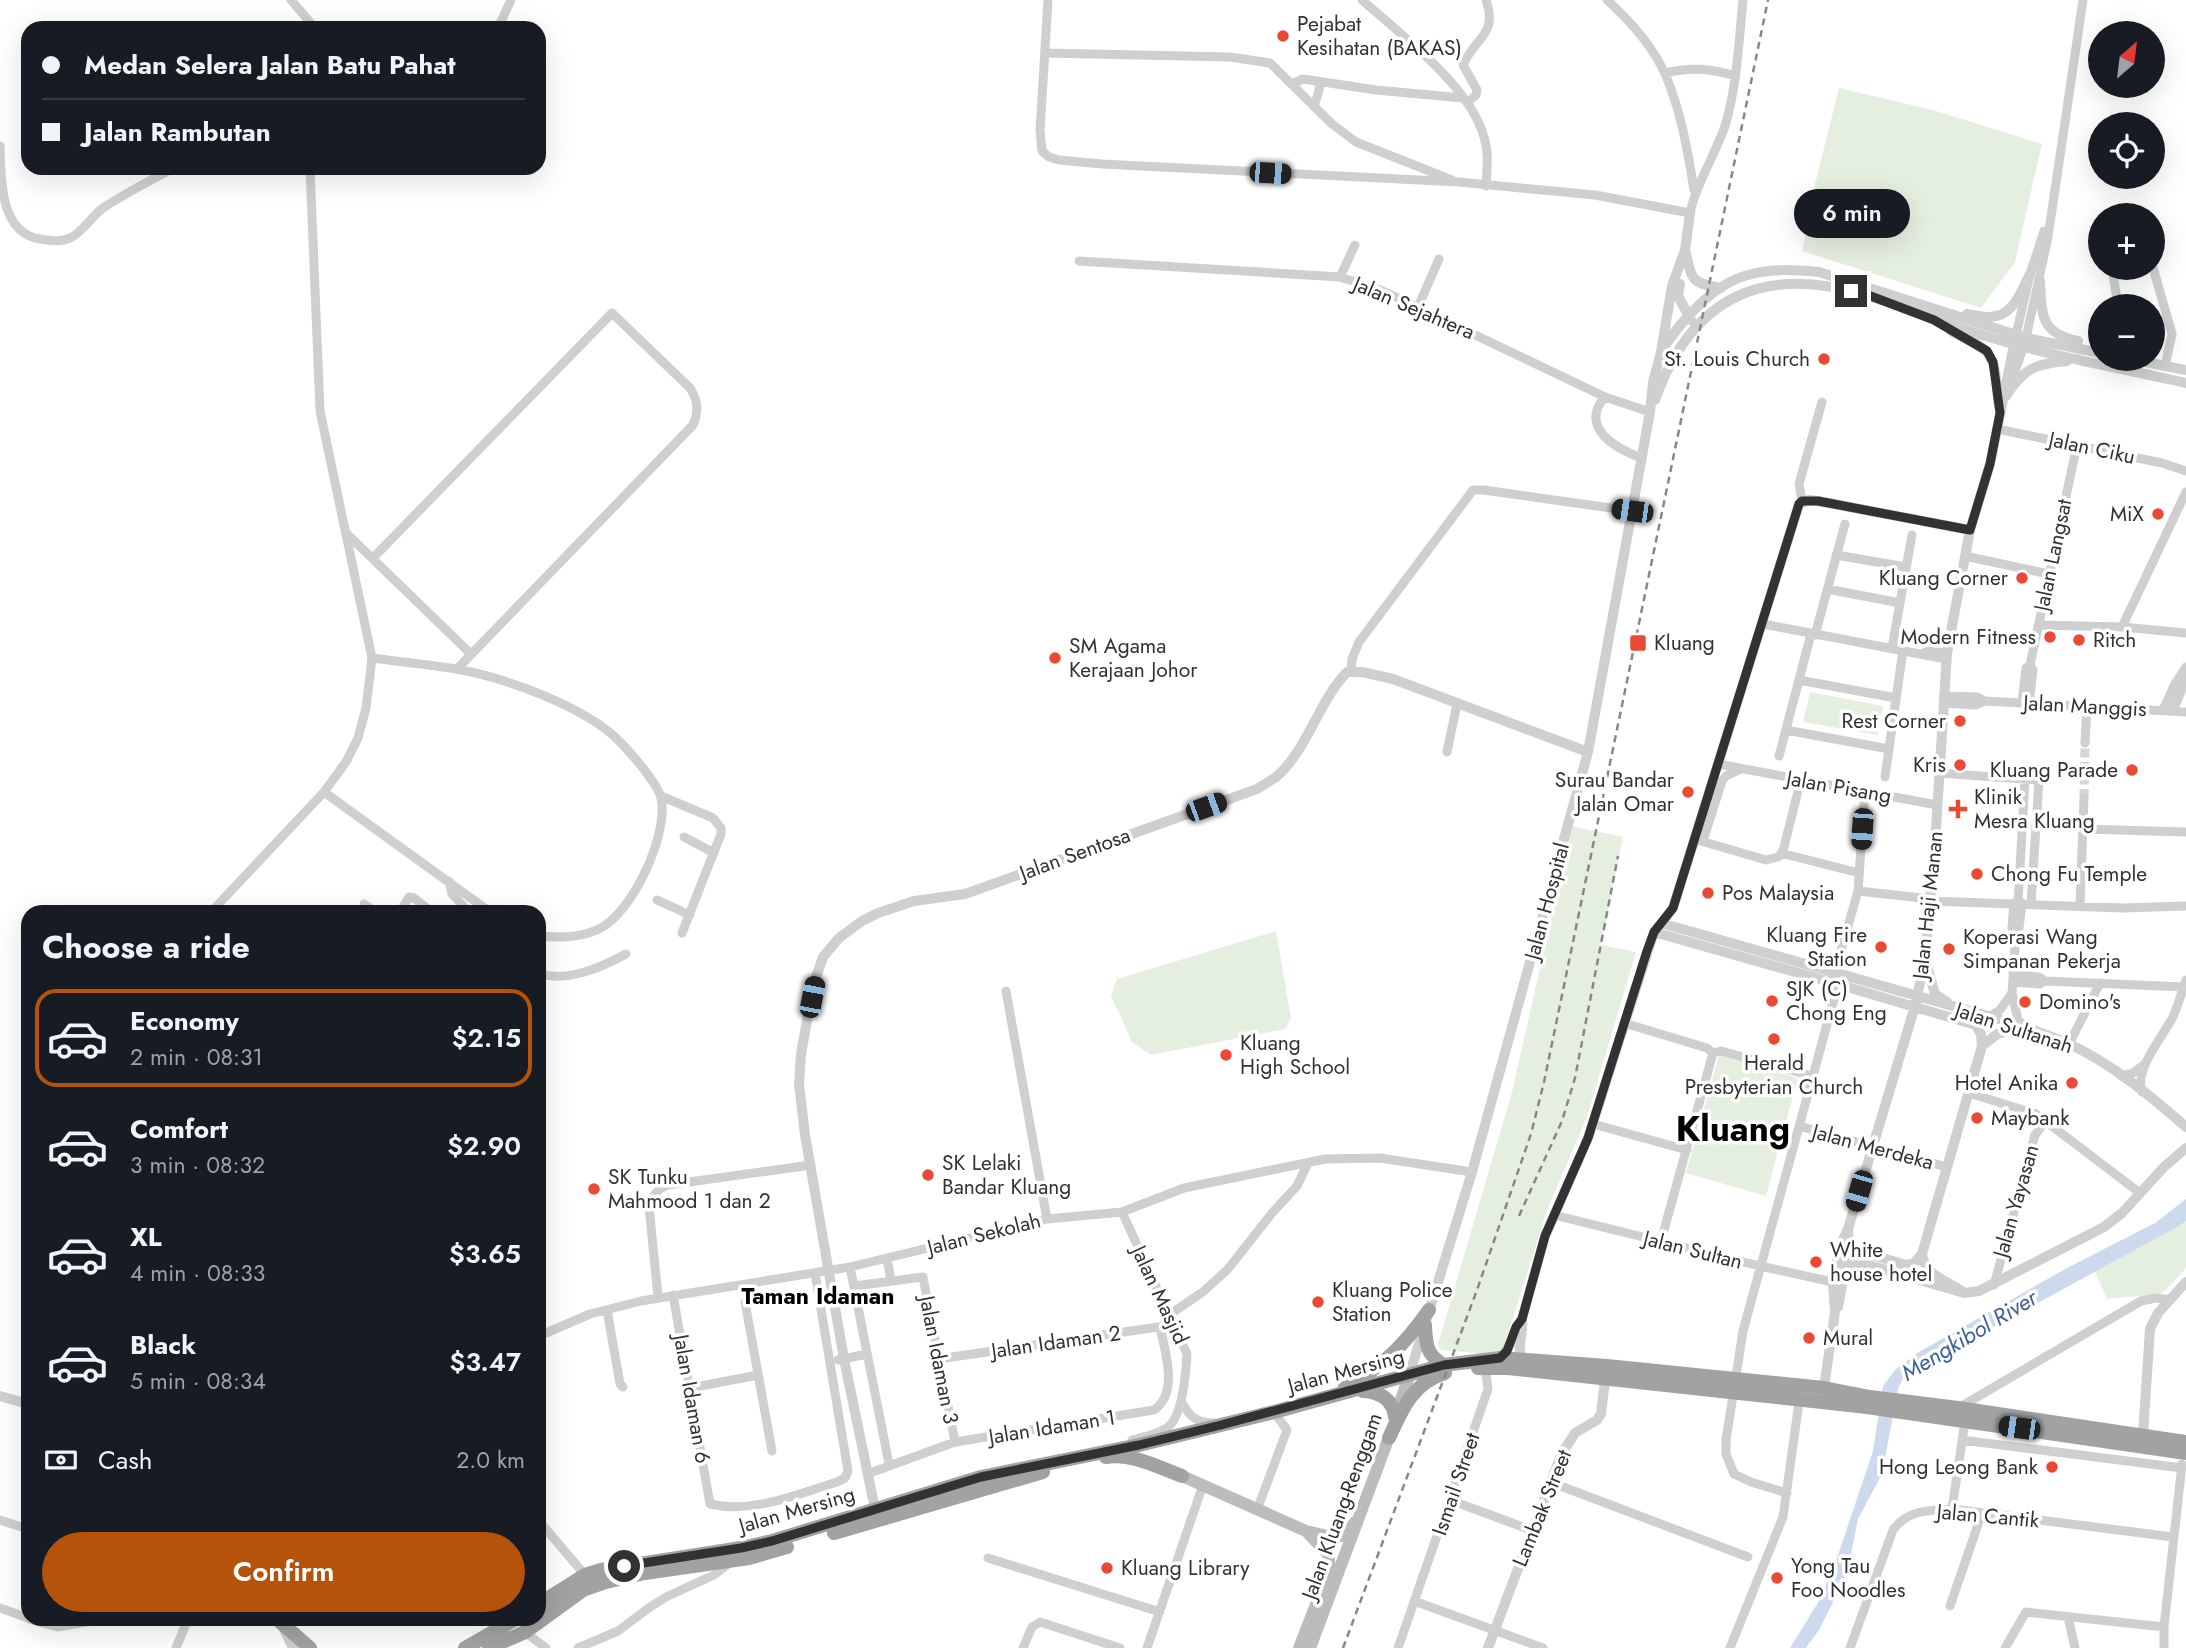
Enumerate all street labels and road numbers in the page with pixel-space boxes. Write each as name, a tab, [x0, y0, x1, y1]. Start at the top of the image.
street label: Jalan Sejahtera	[1346, 268, 1479, 347]
street label: Jalan Ciku	[2043, 424, 2138, 472]
street label: Jalan Langsat	[2026, 496, 2079, 617]
street label: Jalan Manggis	[2020, 688, 2147, 724]
street label: Jalan Pisang	[1781, 763, 1894, 811]
street label: Jalan Sentosa	[1013, 820, 1135, 889]
street label: Jalan Haji Manan	[1905, 829, 1951, 984]
street label: Jalan Hospital	[1516, 839, 1577, 966]
street label: Jalan Sultanah	[1948, 994, 2077, 1061]
street label: Jalan Merdeka	[1806, 1116, 1937, 1178]
street label: Jalan Yayasan	[1985, 1141, 2046, 1264]
street label: Jalan Sekolah	[921, 1205, 1044, 1263]
street label: Jalan Sultan	[1637, 1223, 1746, 1277]
street label: Jalan Masjid	[1123, 1238, 1196, 1349]
street label: Jalan Idaman 3	[911, 1290, 966, 1427]
street label: Jalan Idaman 2	[986, 1318, 1123, 1366]
street label: Jalan Idaman 6	[665, 1329, 718, 1466]
street label: Jalan Mersing	[1282, 1341, 1408, 1402]
street label: Jalan Idaman 1	[984, 1402, 1117, 1452]
street label: Jalan Kluang-Renggam	[1293, 1408, 1390, 1606]
street label: Ismail Street	[1424, 1429, 1488, 1539]
street label: Lambak Street	[1505, 1445, 1579, 1571]
street label: Jalan Mersing	[733, 1479, 858, 1542]
street label: Jalan Cantik	[1933, 1496, 2041, 1535]

